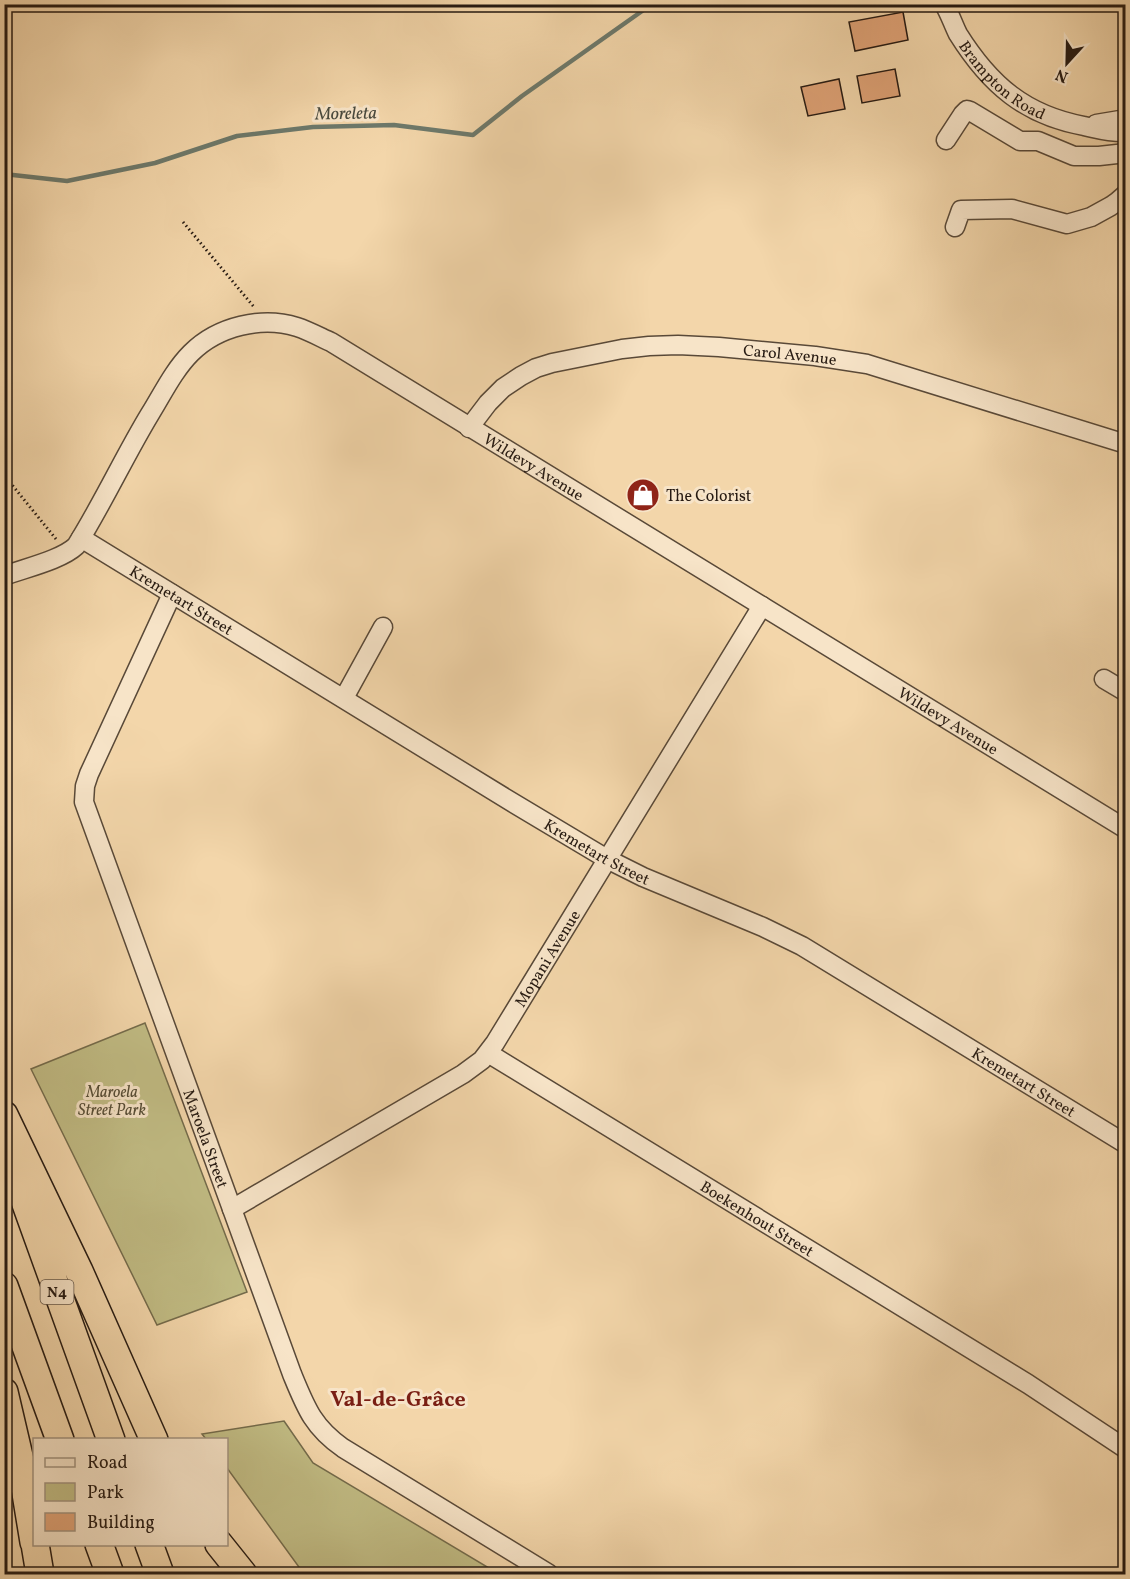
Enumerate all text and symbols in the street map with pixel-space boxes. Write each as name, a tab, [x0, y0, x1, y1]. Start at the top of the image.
north arrow	[1037, 33, 1097, 93]
street label: Brampton Road	[952, 37, 1048, 126]
text: N	[1052, 63, 1072, 87]
water label: Moreleta	[314, 101, 377, 128]
street label: Carol Avenue	[742, 340, 838, 372]
street label: Wildevy Avenue	[479, 429, 587, 507]
shop icon: The Colorist	[625, 477, 661, 513]
place label: The Colorist	[666, 486, 752, 508]
street label: Kremetart Street	[124, 561, 237, 642]
street label: Wildevy Avenue	[893, 683, 1002, 761]
street label: Kremetart Street	[539, 815, 653, 892]
street label: Mopani Avenue	[510, 906, 587, 1012]
street label: Kremetart Street	[967, 1043, 1079, 1124]
park label: Maroela Street Park	[78, 1082, 146, 1122]
street label: Maroela Street	[176, 1087, 233, 1192]
street label: Boekenhout Street	[695, 1177, 818, 1263]
road number: N4	[40, 1280, 74, 1304]
district label: Val-de-Grâce	[330, 1385, 466, 1416]
legend	[33, 1438, 228, 1546]
text: Road	[87, 1451, 128, 1476]
text: Park	[87, 1481, 124, 1506]
text: Building	[87, 1511, 155, 1536]

